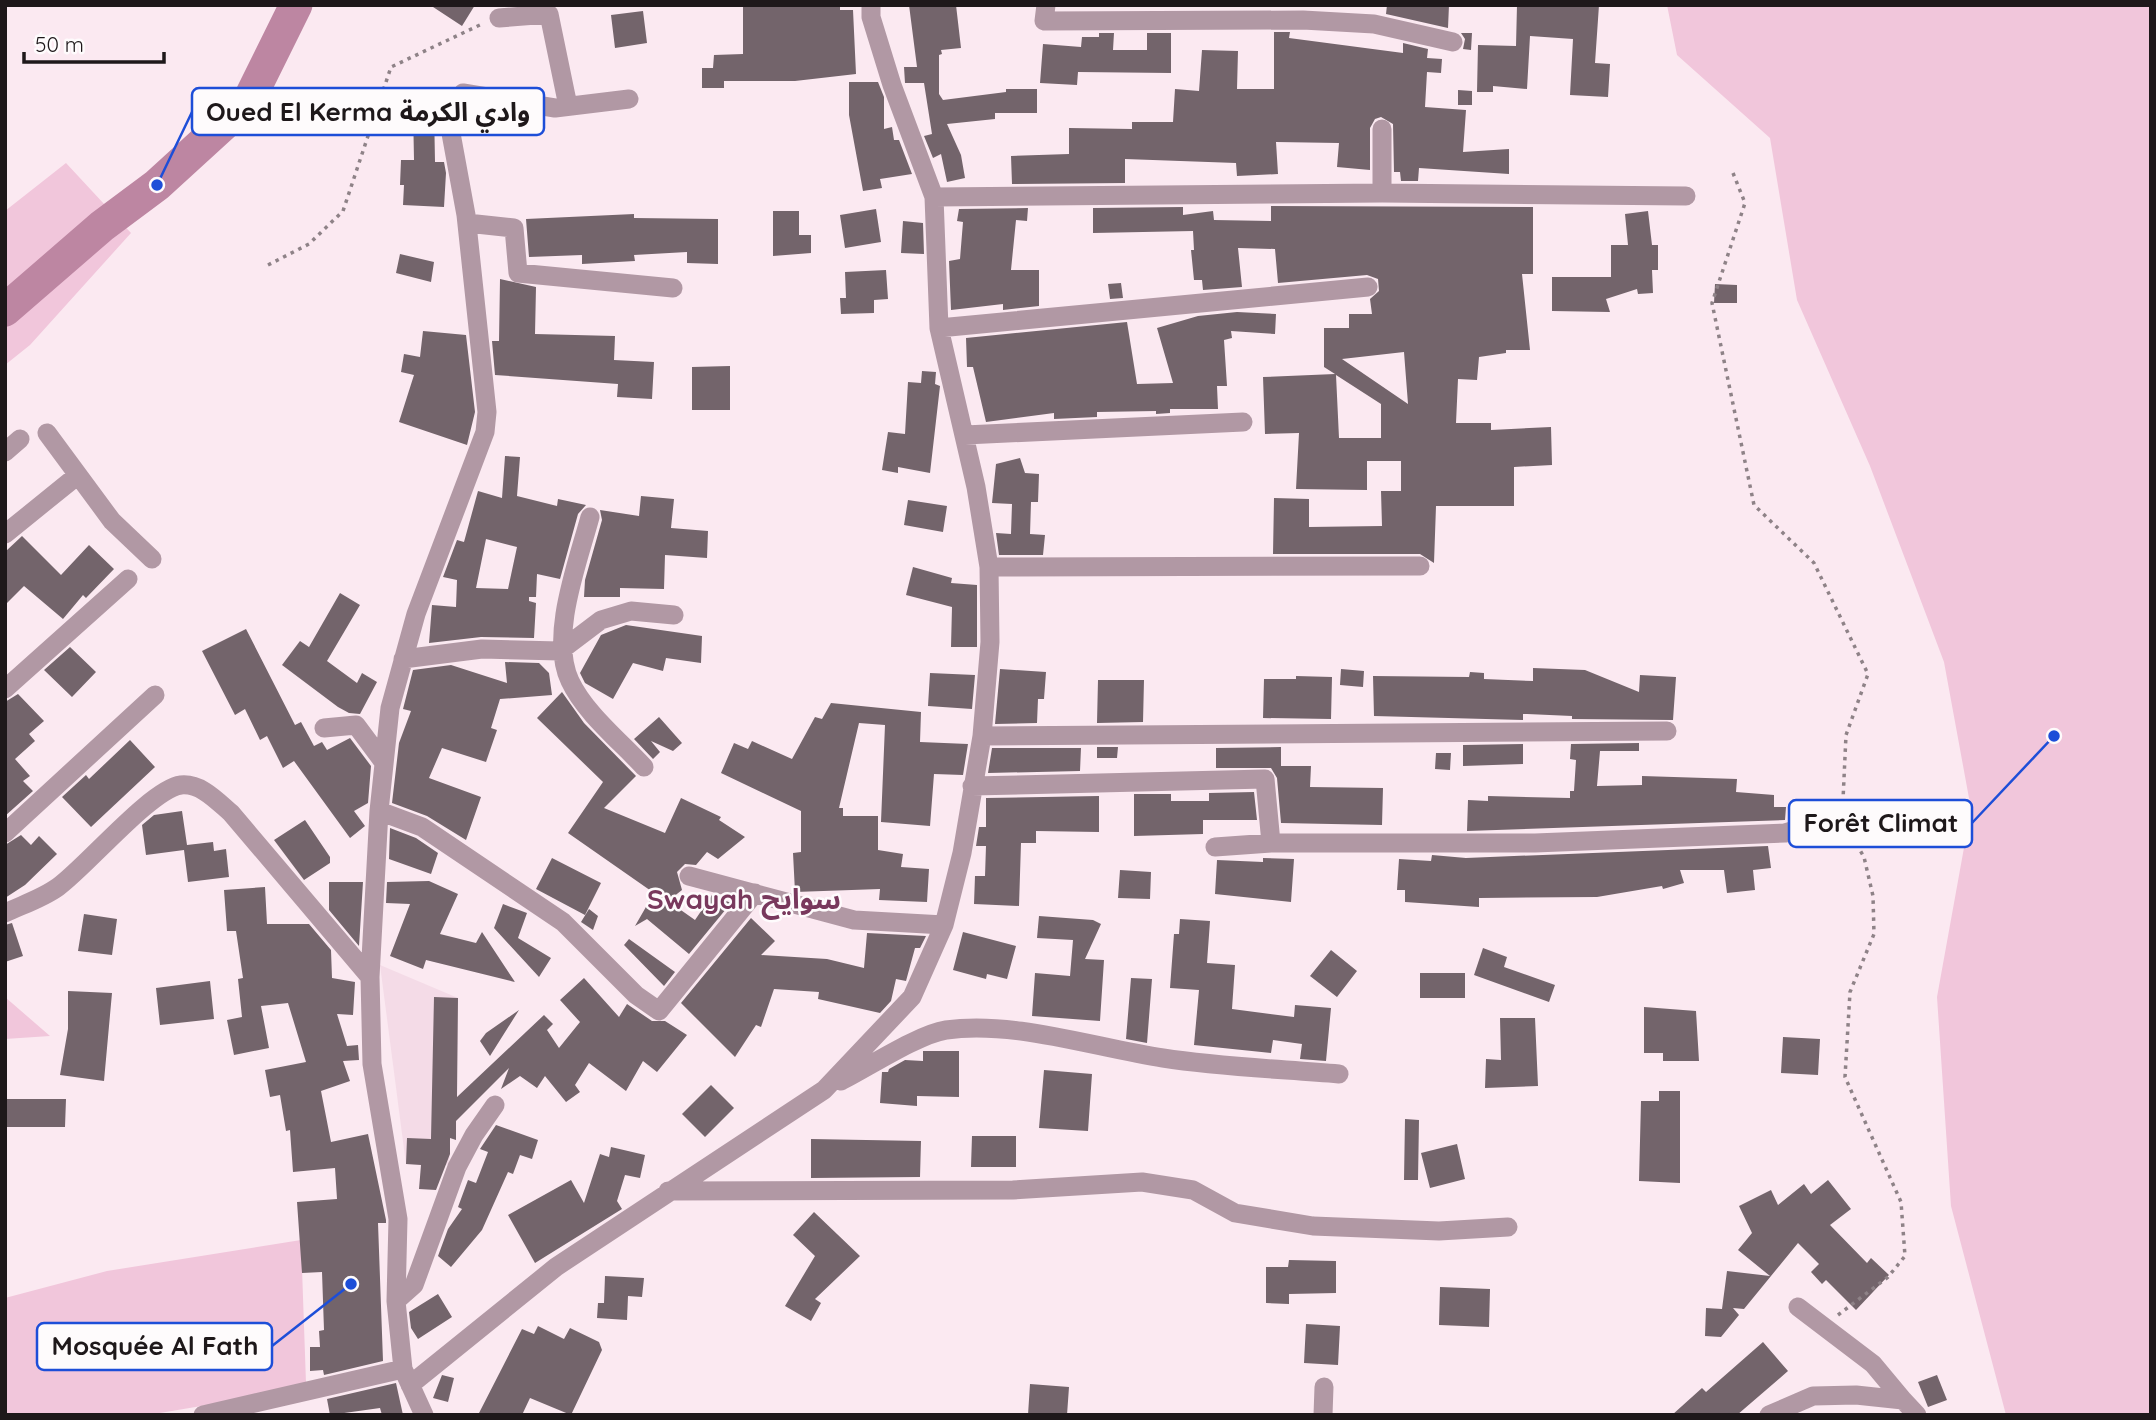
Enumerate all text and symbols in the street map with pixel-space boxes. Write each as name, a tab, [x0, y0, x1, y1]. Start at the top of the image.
scale bar	[24, 21, 164, 65]
text: 50 m	[35, 31, 84, 57]
callout: Oued El Kerma وادي الكرمة	[192, 88, 544, 135]
text: Oued El Kerma وادي الكرمة	[206, 95, 530, 133]
callout: Forêt Climat	[1789, 800, 1972, 847]
text: Forêt Climat	[1804, 806, 1958, 839]
district label: Swayah سوايح	[647, 881, 841, 920]
callout: Mosquée Al Fath	[37, 1323, 272, 1370]
text: Mosquée Al Fath	[52, 1329, 258, 1362]

